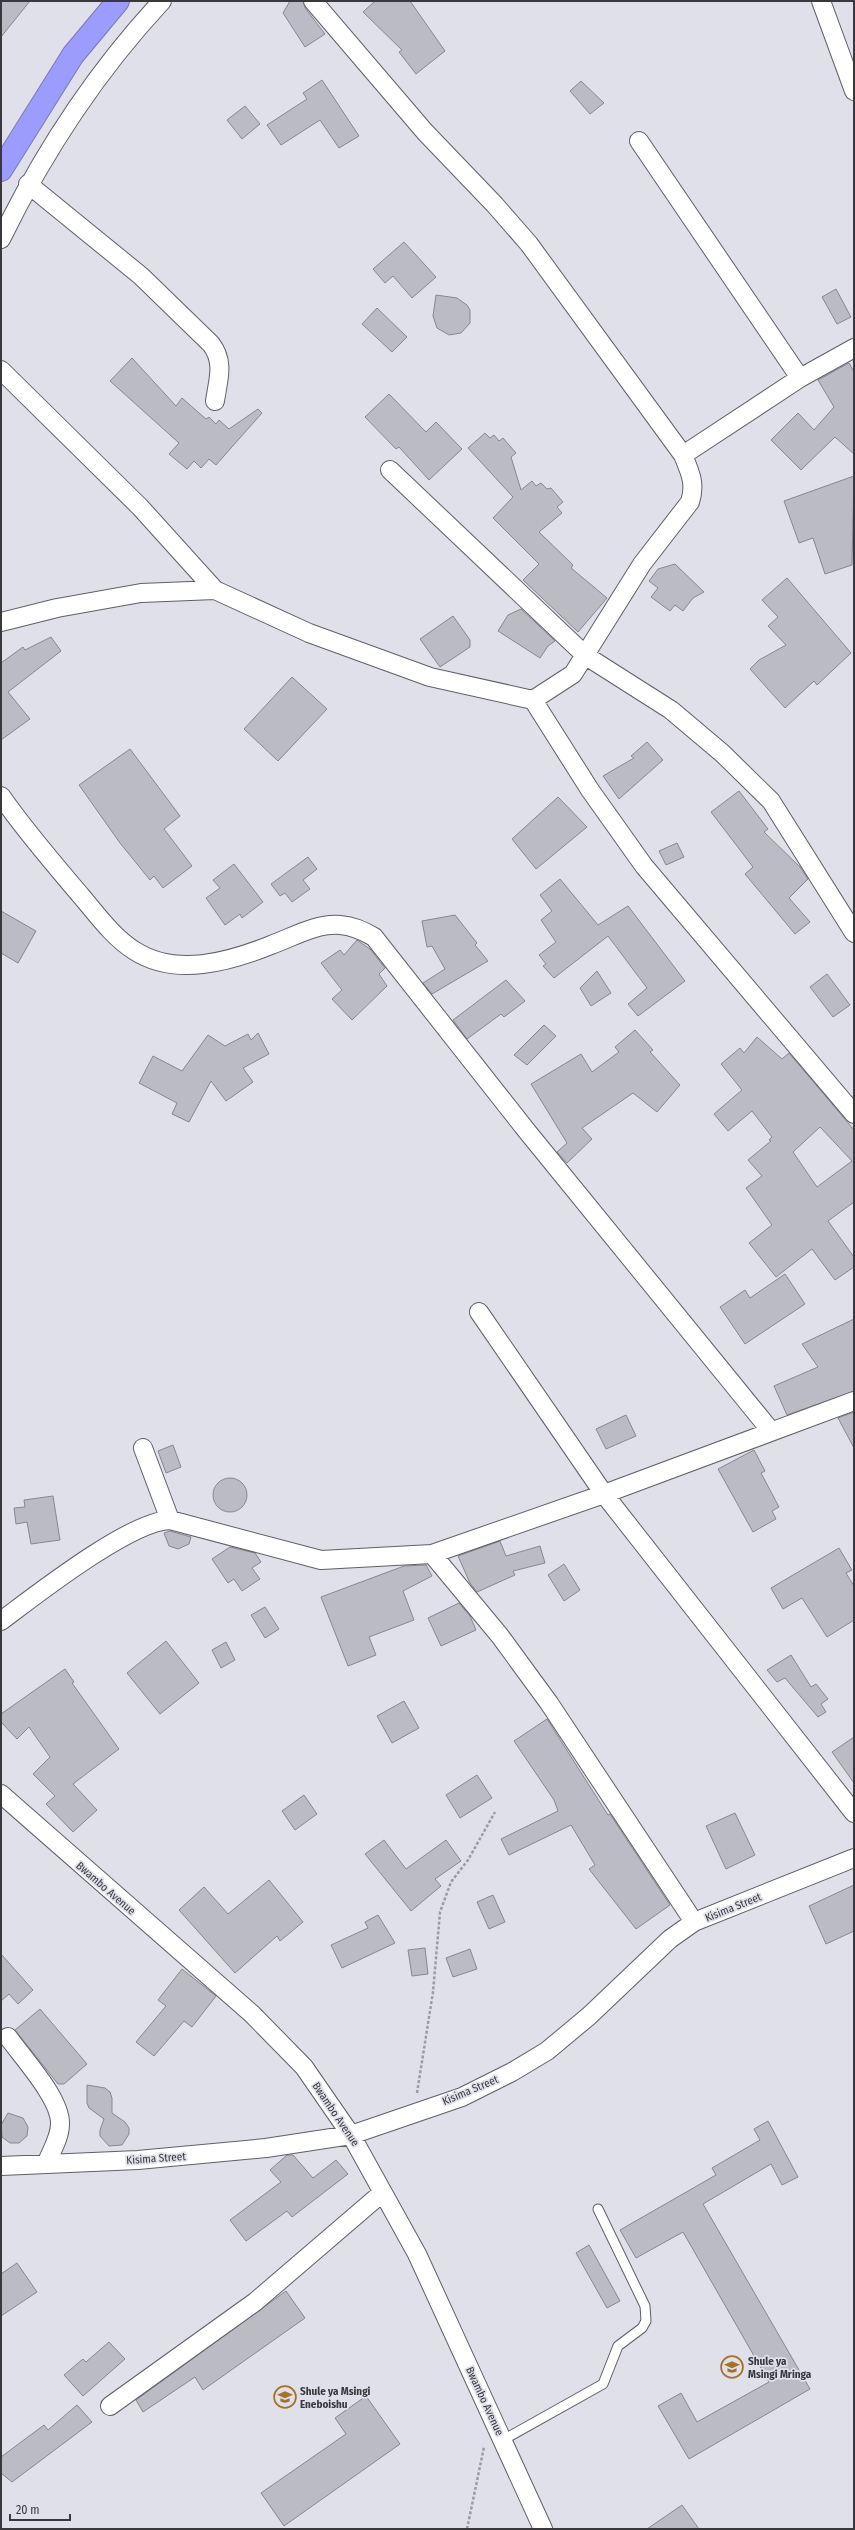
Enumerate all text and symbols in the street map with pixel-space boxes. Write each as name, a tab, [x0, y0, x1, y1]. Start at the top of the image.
street label: Bwambo Avenue	[73, 1859, 138, 1918]
street label: Kisima Street	[703, 1890, 764, 1925]
street label: Kisima Street	[440, 2073, 501, 2108]
street label: Bwambo Avenue	[309, 2080, 362, 2149]
street label: Kisima Street	[126, 2150, 187, 2167]
school or university icon: Shule ya Msingi Mringa	[719, 2354, 745, 2380]
place label: Shule ya Msingi Mringa	[748, 2355, 812, 2381]
street label: Bwambo Avenue	[463, 2365, 506, 2438]
school or university icon: Shule ya Msingi Eneboishu	[272, 2384, 298, 2410]
place label: Shule ya Msingi Eneboishu	[300, 2385, 371, 2411]
scale bar	[10, 2496, 70, 2522]
text: 20 m	[16, 2503, 40, 2517]

